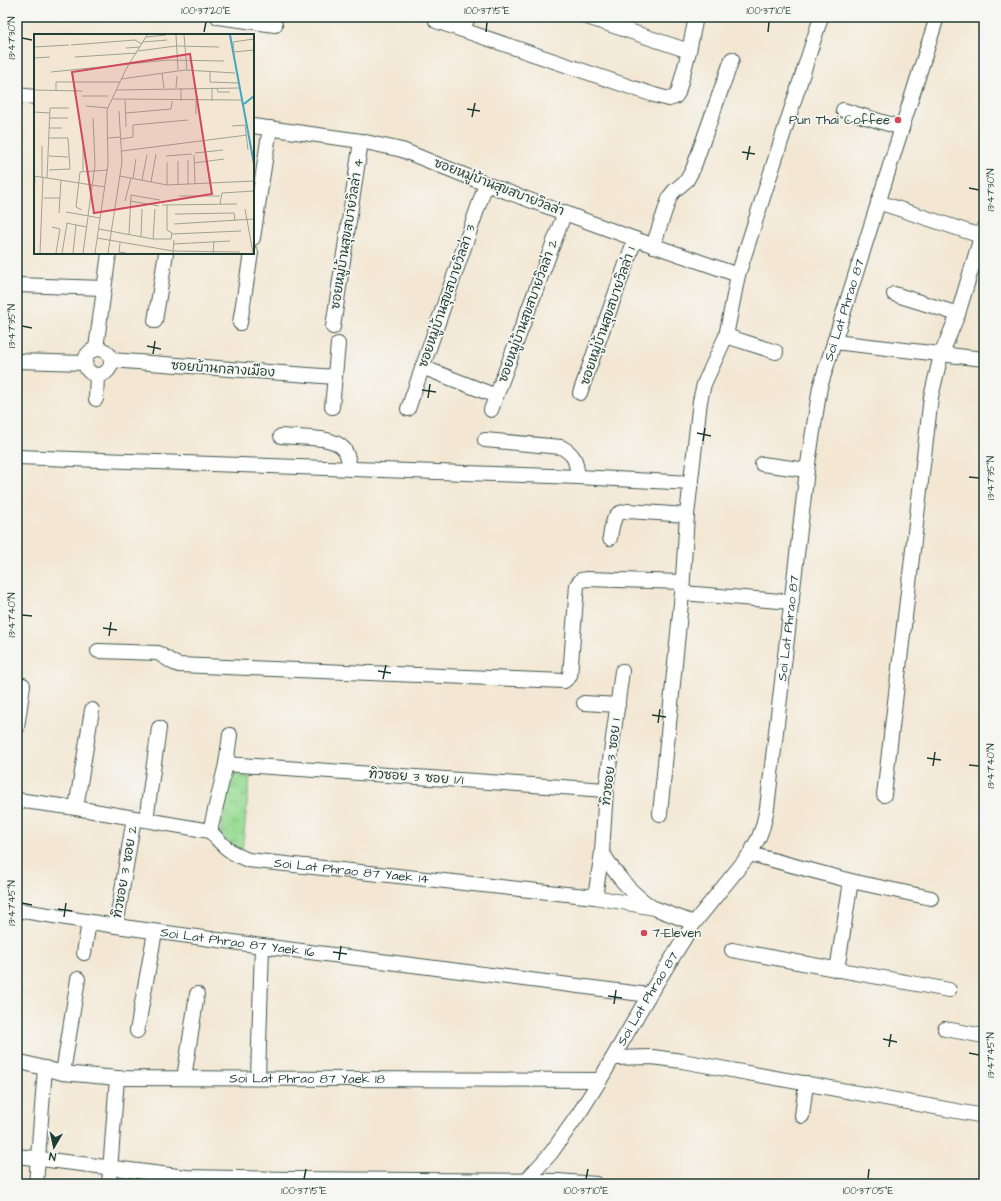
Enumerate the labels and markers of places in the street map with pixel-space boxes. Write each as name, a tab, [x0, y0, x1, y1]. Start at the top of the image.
place label: Pun Thai Coffee	[789, 111, 890, 129]
marker: Pun Thai Coffee	[893, 115, 903, 125]
place label: 7-Eleven	[652, 924, 702, 942]
marker: 7-Eleven	[639, 928, 649, 938]

